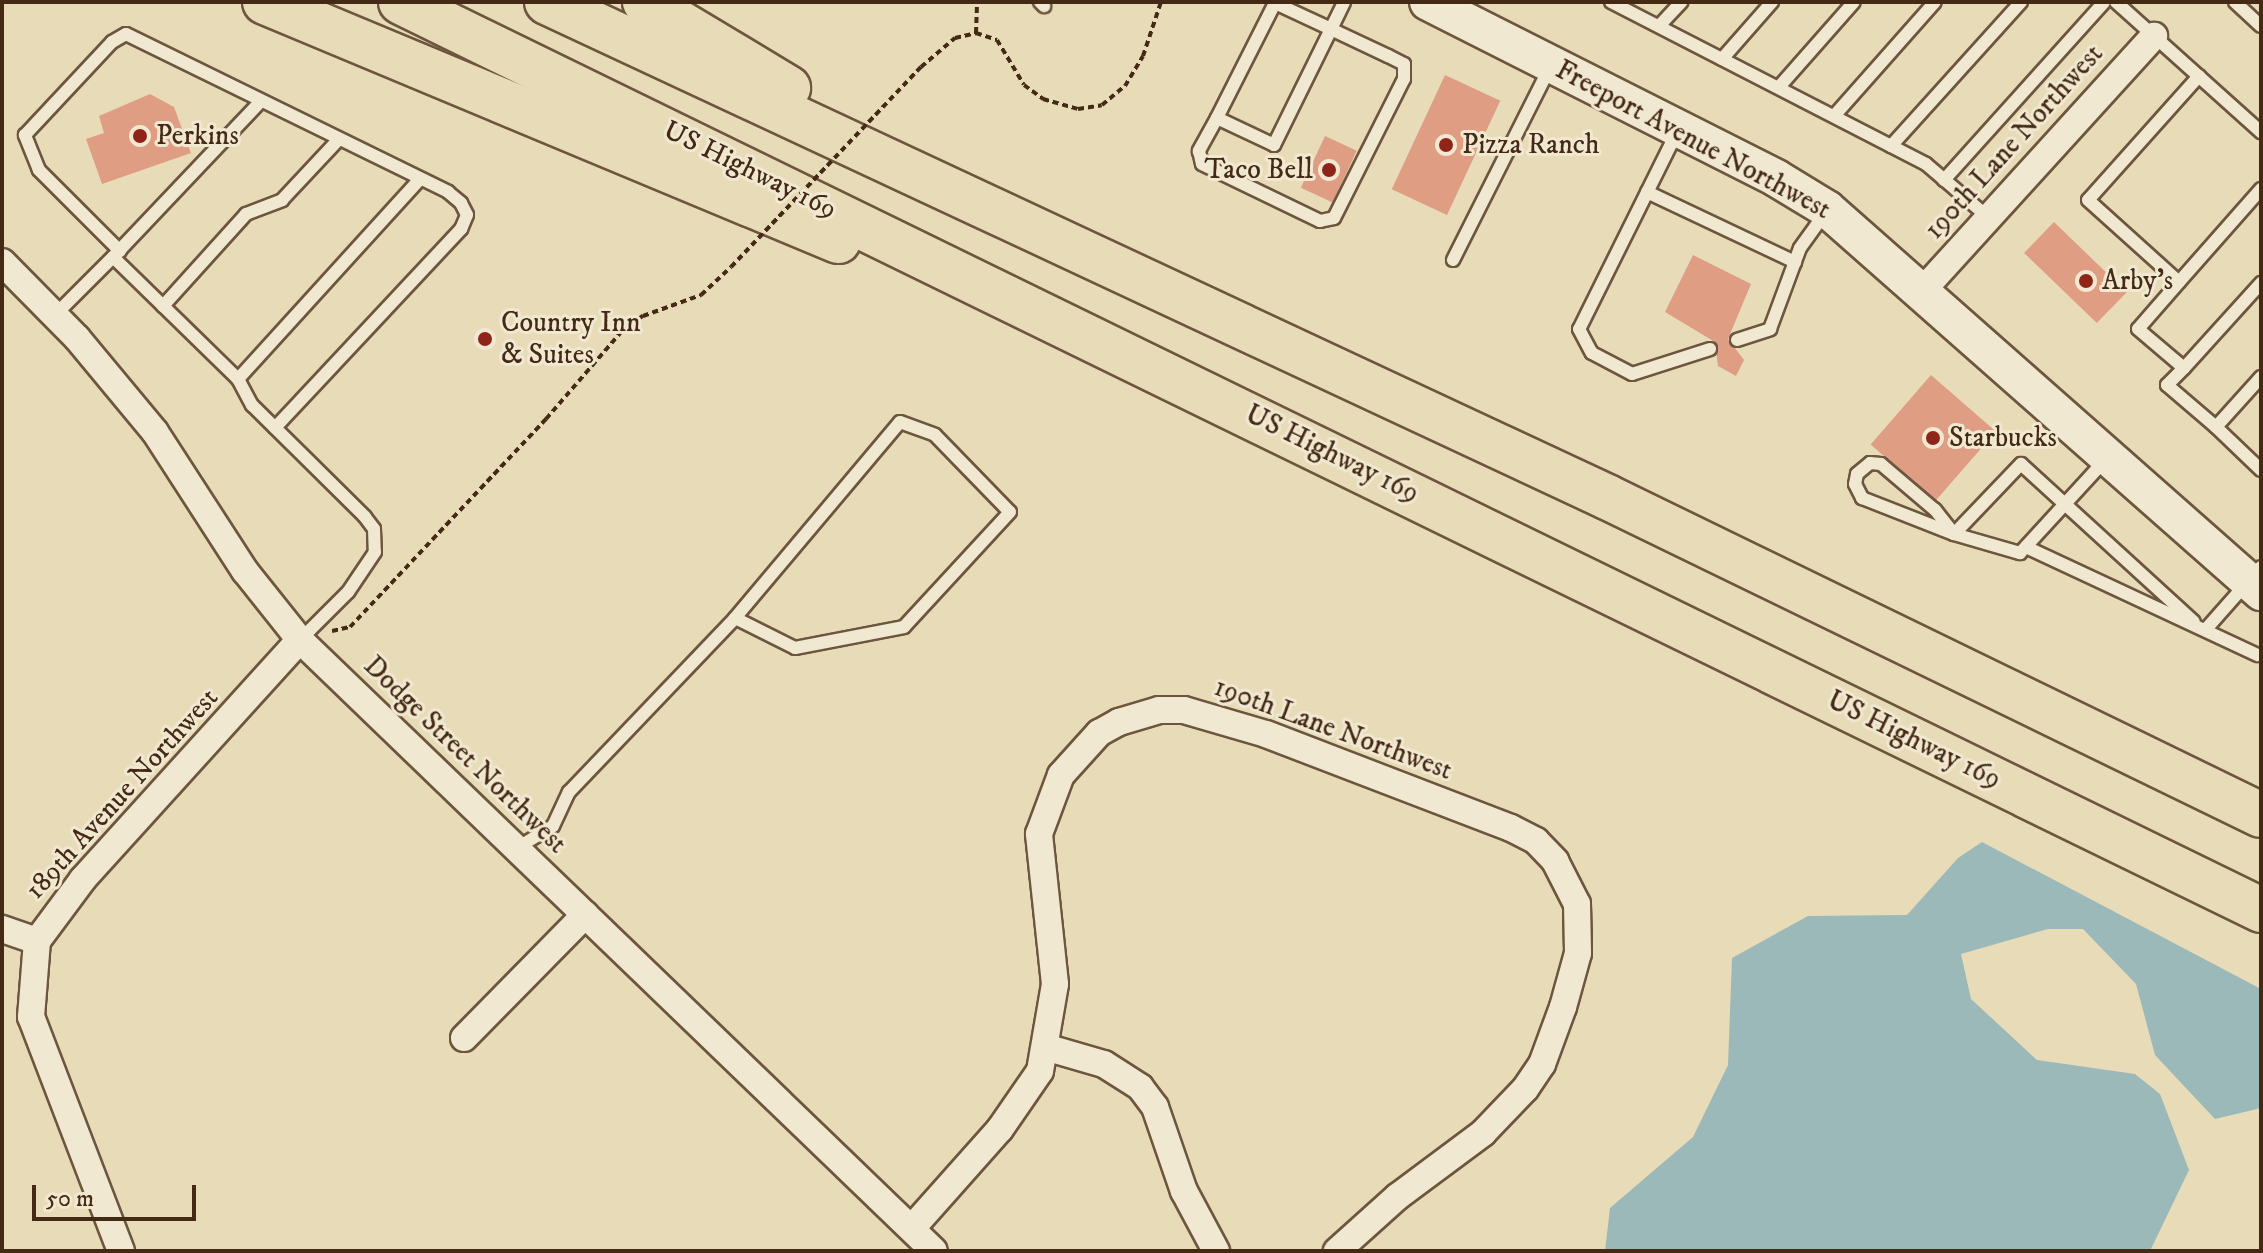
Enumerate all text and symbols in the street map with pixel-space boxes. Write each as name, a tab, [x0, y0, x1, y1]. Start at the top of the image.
street label: 190th Lane Northwest	[1918, 38, 2110, 246]
street label: Freeport Avenue Northwest	[1550, 53, 1836, 227]
street label: US Highway 169	[658, 114, 842, 226]
place label: Perkins	[156, 119, 239, 153]
marker: Perkins	[131, 127, 149, 145]
place label: Pizza Ranch	[1462, 128, 1599, 162]
marker: Pizza Ranch	[1437, 136, 1455, 154]
place label: Taco Bell	[1205, 153, 1313, 187]
marker: Taco Bell	[1320, 161, 1338, 179]
place label: Arby's	[2102, 264, 2173, 298]
marker: Arby's	[2077, 272, 2095, 290]
place label: Country Inn & Suites	[501, 306, 641, 372]
marker: Country Inn & Suites	[476, 330, 494, 348]
street label: US Highway 169	[1240, 398, 1424, 510]
place label: Starbucks	[1949, 421, 2057, 455]
marker: Starbucks	[1924, 429, 1942, 447]
street label: Dodge Street Northwest	[356, 649, 574, 861]
street label: 190th Lane Northwest	[1209, 670, 1457, 788]
street label: 189th Avenue Northwest	[18, 682, 226, 906]
street label: US Highway 169	[1822, 684, 2006, 796]
scale bar	[36, 1169, 200, 1219]
text: 50 m	[46, 1184, 94, 1214]

